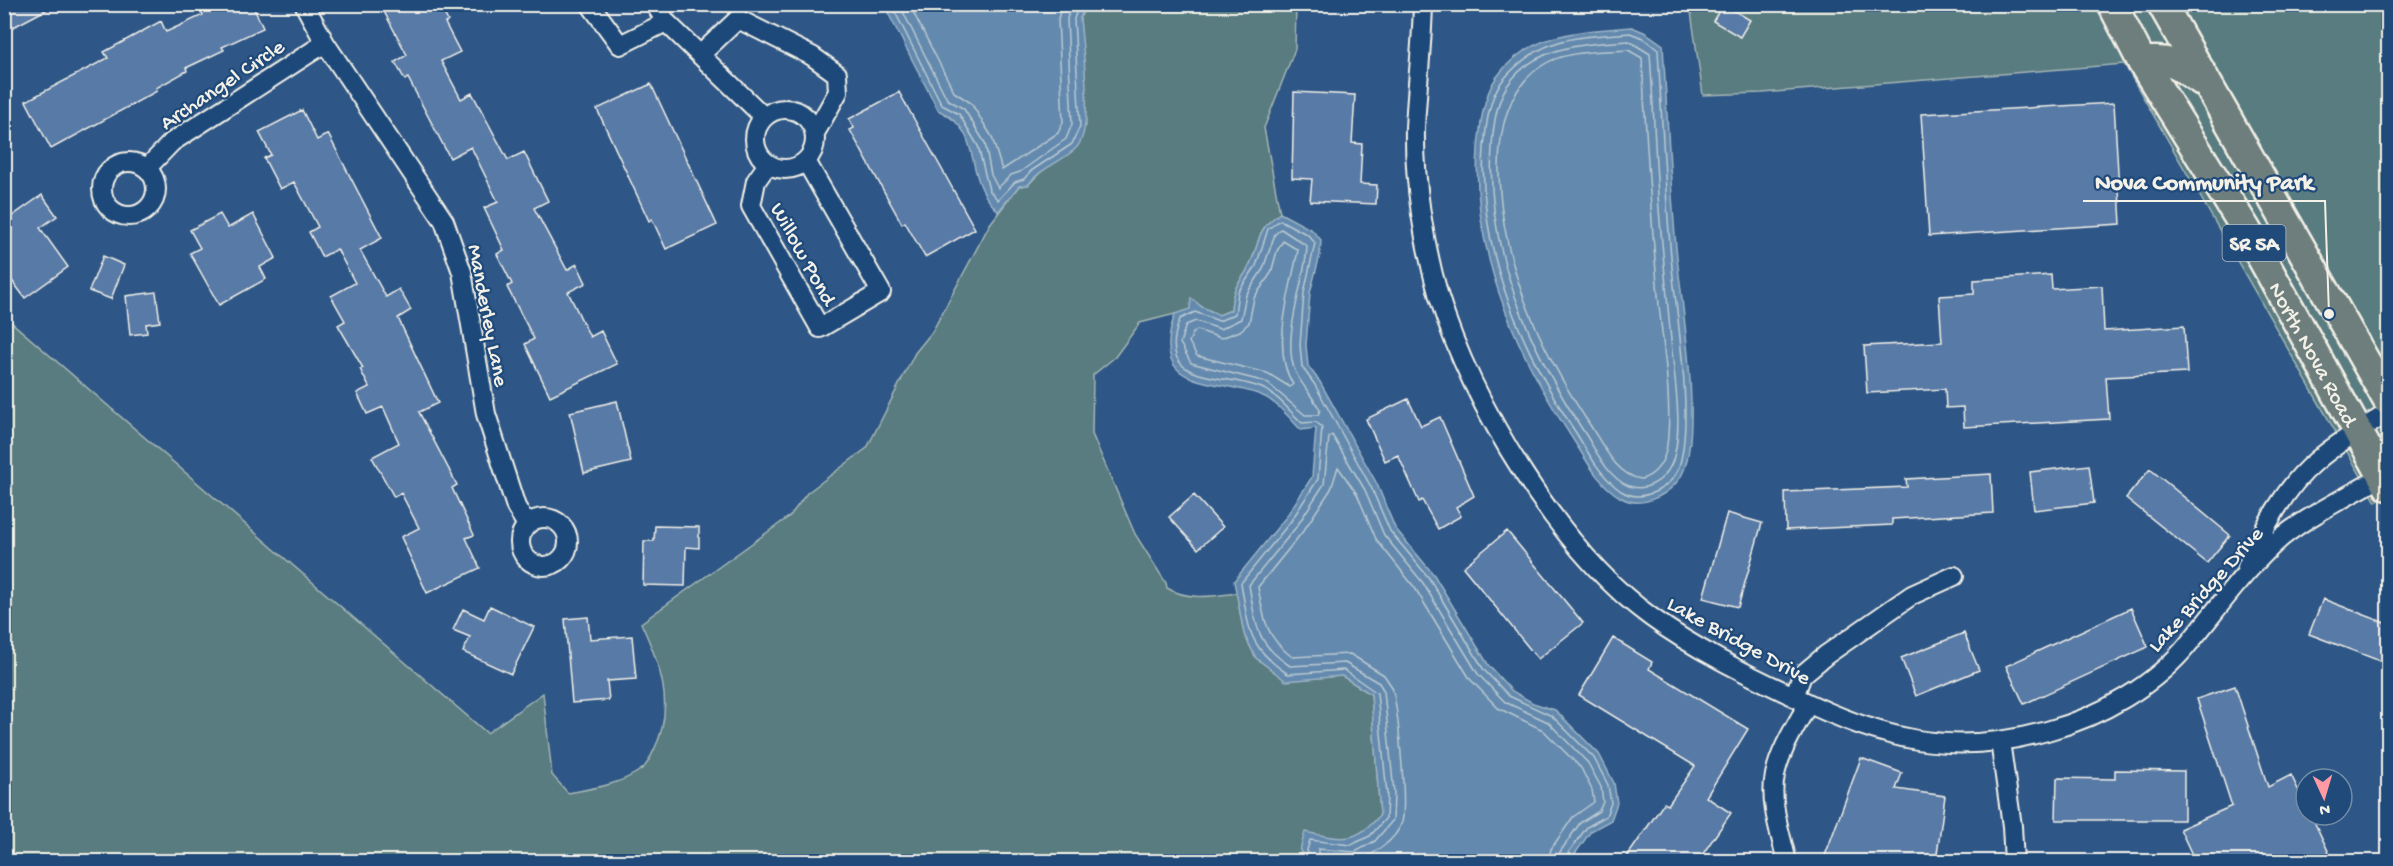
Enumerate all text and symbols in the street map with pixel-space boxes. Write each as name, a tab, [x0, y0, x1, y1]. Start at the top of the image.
street label: Archangel Circle	[156, 35, 291, 138]
callout: Nova Community Park	[2083, 159, 2325, 201]
text: Nova Community Park	[2095, 170, 2316, 199]
street label: Willow Pond	[763, 199, 841, 313]
road number: SR 5A	[2222, 225, 2286, 261]
street label: Manderley Lane	[460, 242, 513, 390]
street label: North Nova Road	[2261, 279, 2362, 434]
street label: Lake Bridge Drive	[2144, 522, 2271, 659]
street label: Lake Bridge Drive	[1662, 592, 1815, 693]
north arrow	[2294, 767, 2354, 827]
text: N	[2318, 799, 2331, 818]

